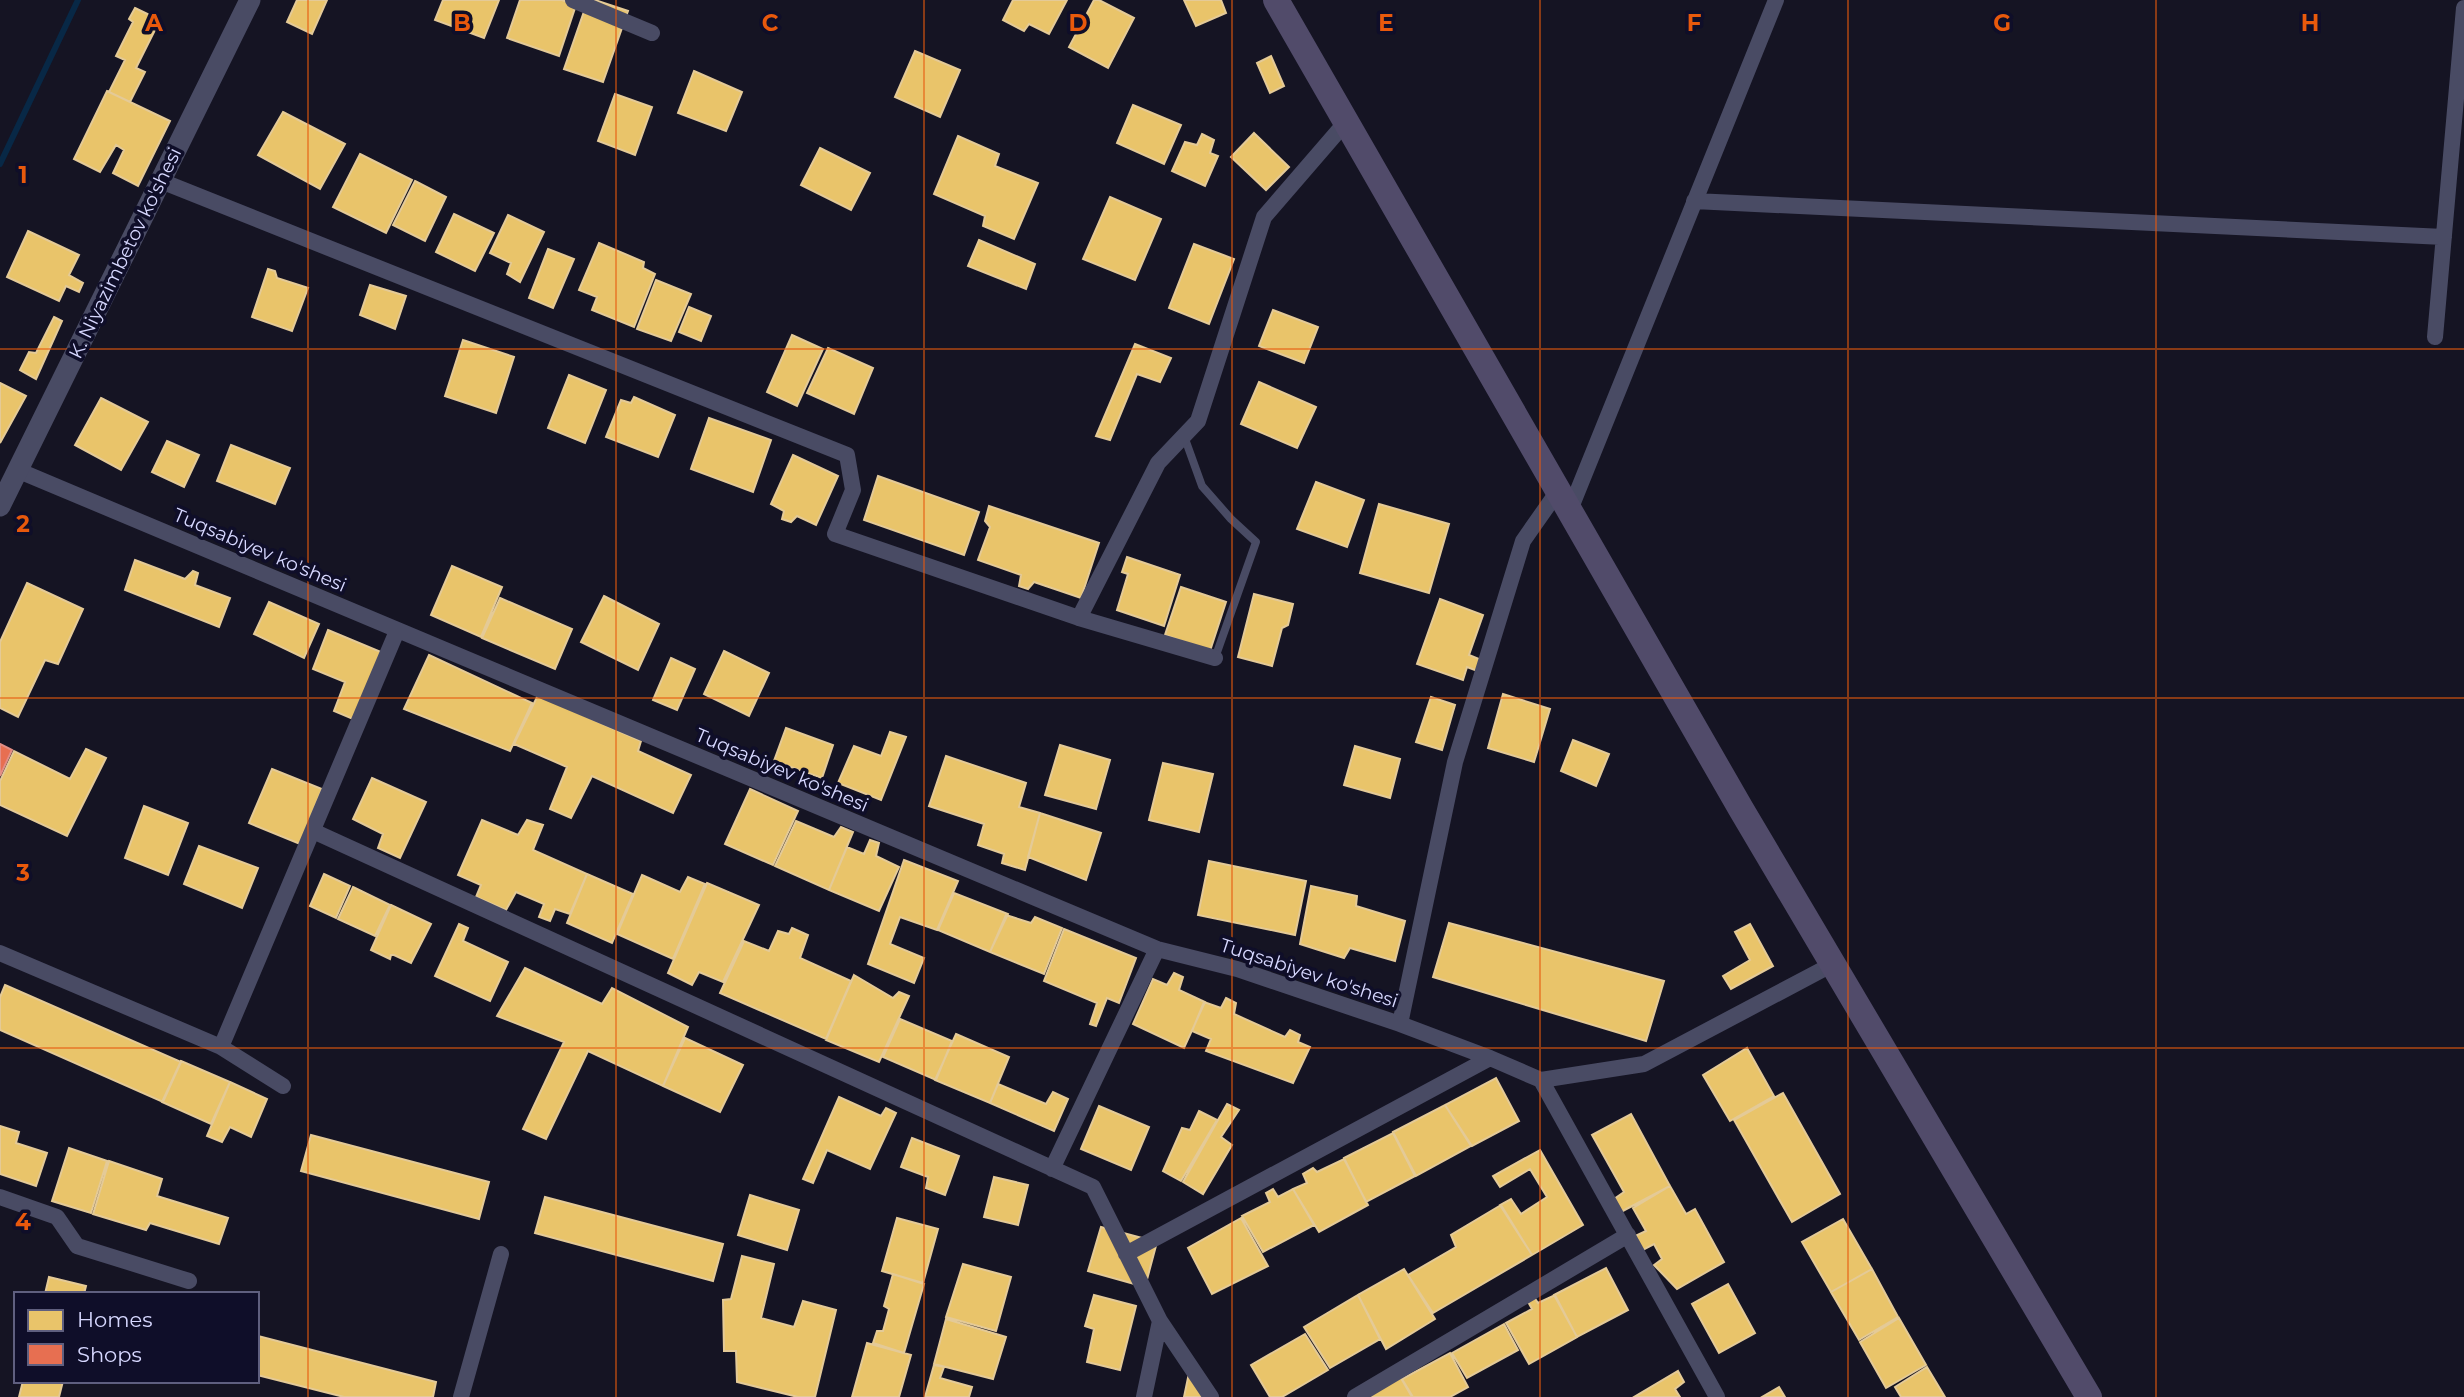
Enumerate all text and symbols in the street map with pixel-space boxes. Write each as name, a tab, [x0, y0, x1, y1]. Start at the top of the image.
text: A	[144, 9, 163, 37]
text: B	[453, 9, 471, 37]
text: C	[762, 9, 779, 37]
text: D	[1069, 9, 1088, 37]
text: E	[1378, 9, 1394, 37]
text: F	[1687, 9, 1702, 37]
text: G	[1993, 9, 2011, 37]
text: H	[2301, 9, 2319, 37]
street label: K. Niyazimbetov ko'shesi	[64, 144, 186, 362]
text: 1	[18, 161, 28, 189]
street label: Tuqsabiyev ko'shesi	[170, 503, 350, 597]
text: 2	[16, 510, 30, 538]
street label: Tuqsabiyev ko'shesi	[692, 723, 872, 817]
text: 3	[15, 859, 30, 887]
street label: Tuqsabiyev ko'shesi	[1217, 933, 1401, 1013]
text: 4	[15, 1208, 31, 1236]
legend	[14, 1292, 259, 1383]
text: Homes	[77, 1307, 152, 1332]
text: Shops	[77, 1342, 142, 1367]

